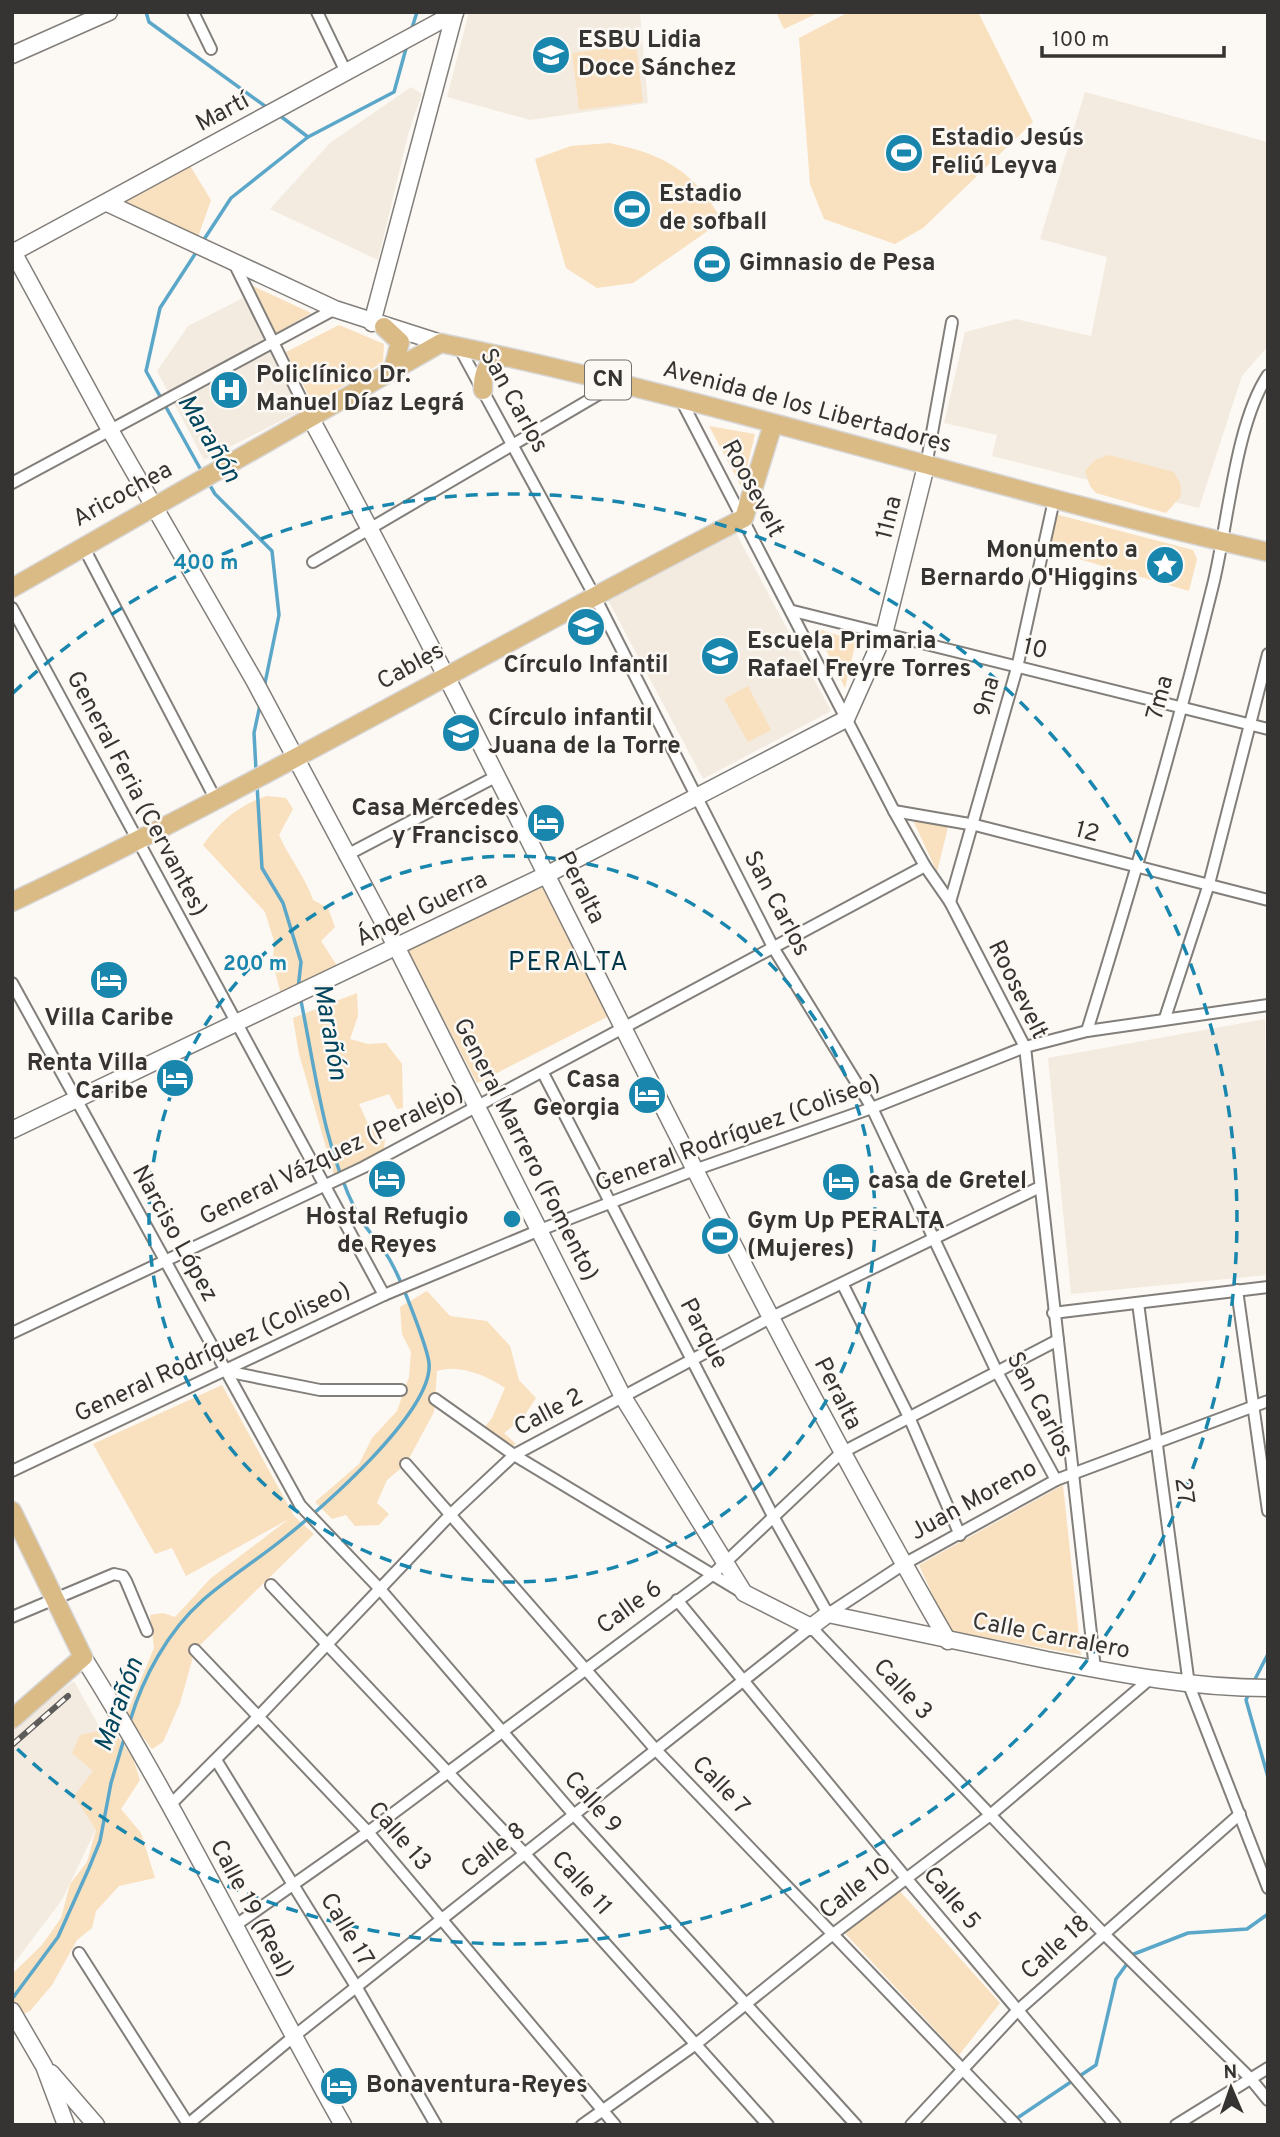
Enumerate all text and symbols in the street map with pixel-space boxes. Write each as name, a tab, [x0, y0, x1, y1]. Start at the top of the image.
scale bar	[1042, 14, 1224, 58]
place label: ESBU Lidia Doce Sánchez	[578, 26, 737, 84]
text: 100 m	[1052, 27, 1109, 54]
school or university icon: ESBU Lidia Doce Sánchez	[530, 34, 572, 76]
street label: Martí	[191, 86, 257, 139]
place label: Estadio Jesús Feliú Leyva	[931, 124, 1084, 182]
sports icon: Estadio Jesús Feliú Leyva	[883, 132, 925, 174]
place label: Estadio de sofball	[659, 180, 767, 238]
sports icon: Estadio de sofball	[611, 188, 653, 230]
sports icon: Gimnasio de Pesa	[691, 243, 733, 285]
place label: Gimnasio de Pesa	[739, 249, 935, 279]
street label: San Carlos	[472, 344, 554, 458]
street label: Avenida de los Libertadores	[659, 355, 955, 461]
road number: CN	[585, 360, 631, 400]
place label: Policlínico Dr. Manuel Díaz Legrá	[256, 361, 464, 419]
hospital icon: Policlínico Dr. Manuel Díaz Legrá	[208, 369, 250, 411]
water label: Marañón	[169, 389, 247, 489]
street label: Roosevelt	[714, 435, 790, 543]
street label: Aricochea	[68, 455, 178, 535]
street label: 11na	[870, 493, 910, 543]
place label: Monumento a Bernardo O'Higgins	[920, 536, 1138, 594]
place icon: Monumento a Bernardo O'Higgins	[1144, 544, 1186, 586]
text: 400 m	[174, 550, 238, 577]
school or university icon: Círculo Infantil	[565, 606, 607, 648]
place label: Escuela Primaria Rafael Freyre Torres	[747, 627, 971, 685]
street label: 10	[1020, 633, 1050, 667]
school or university icon: Escuela Primaria Rafael Freyre Torres	[699, 635, 741, 677]
street label: Cables	[372, 636, 450, 698]
place label: Círculo Infantil	[503, 651, 669, 681]
street label: General Feria (Cervantes)	[58, 666, 214, 922]
street label: 7ma	[1141, 672, 1181, 724]
street label: 9na	[968, 674, 1008, 720]
place label: Círculo infantil Juana de la Torre	[488, 704, 681, 762]
school or university icon: Círculo infantil Juana de la Torre	[440, 712, 482, 754]
place label: Casa Mercedes y Francisco	[352, 794, 519, 852]
hotel icon: Casa Mercedes y Francisco	[525, 802, 567, 844]
street label: 12	[1072, 815, 1102, 851]
street label: San Carlos	[736, 846, 816, 962]
street label: Peralta	[549, 847, 611, 929]
street label: Ángel Guerra	[351, 864, 492, 955]
street label: Roosevelt	[980, 936, 1054, 1044]
district label: PERALTA	[508, 947, 630, 980]
text: 200 m	[223, 951, 287, 978]
hotel icon: Villa Caribe	[88, 959, 130, 1001]
water label: Marañón	[304, 981, 354, 1083]
place label: Villa Caribe	[44, 1004, 174, 1034]
street label: General Marrero (Fomento)	[446, 1014, 604, 1286]
place label: Renta Villa Caribe	[27, 1049, 148, 1107]
hotel icon: Renta Villa Caribe	[154, 1057, 196, 1099]
place label: Casa Georgia	[533, 1066, 620, 1124]
street label: General Rodríguez (Coliseo)	[591, 1068, 885, 1200]
hotel icon: Casa Georgia	[626, 1074, 668, 1116]
street label: General Vázquez (Peralejo)	[195, 1079, 469, 1233]
hotel icon: Hostal Refugio de Reyes	[366, 1158, 408, 1200]
street label: Narciso López	[124, 1160, 224, 1308]
hotel icon: casa de Gretel	[820, 1161, 862, 1203]
place label: casa de Gretel	[868, 1167, 1027, 1197]
place label: Hostal Refugio de Reyes	[305, 1203, 469, 1261]
centre of rings	[500, 1207, 524, 1231]
place label: Gym Up PERALTA (Mujeres)	[747, 1207, 945, 1265]
sports icon: Gym Up PERALTA (Mujeres)	[699, 1215, 741, 1257]
street label: General Rodríguez (Coliseo)	[70, 1276, 356, 1430]
street label: Parque	[672, 1293, 734, 1375]
street label: San Carlos	[999, 1347, 1079, 1463]
street label: Peralta	[806, 1353, 868, 1435]
street label: Calle 2	[509, 1382, 589, 1444]
street label: Juan Moreno	[905, 1454, 1043, 1548]
street label: 27	[1166, 1476, 1200, 1506]
street label: Calle 6	[591, 1574, 669, 1642]
street label: Calle Carralero	[970, 1607, 1132, 1667]
water label: Marañón	[88, 1653, 152, 1757]
street label: Calle 3	[866, 1653, 938, 1727]
street label: Calle 7	[685, 1750, 755, 1822]
street label: Calle 9	[557, 1765, 627, 1841]
street label: Calle 13	[361, 1796, 437, 1878]
street label: Calle 8	[456, 1816, 532, 1886]
street label: Calle 19 (Real)	[202, 1835, 300, 1983]
street label: Calle 11	[544, 1845, 618, 1923]
street label: Calle 10	[814, 1851, 898, 1927]
street label: Calle 5	[916, 1861, 986, 1937]
street label: Calle 17	[312, 1888, 380, 1972]
street label: Calle 18	[1015, 1909, 1097, 1987]
north arrow	[1196, 2053, 1266, 2123]
text: N	[1223, 2061, 1238, 2085]
hotel icon: Bonaventura-Reyes	[318, 2065, 360, 2107]
place label: Bonaventura-Reyes	[366, 2071, 588, 2101]

